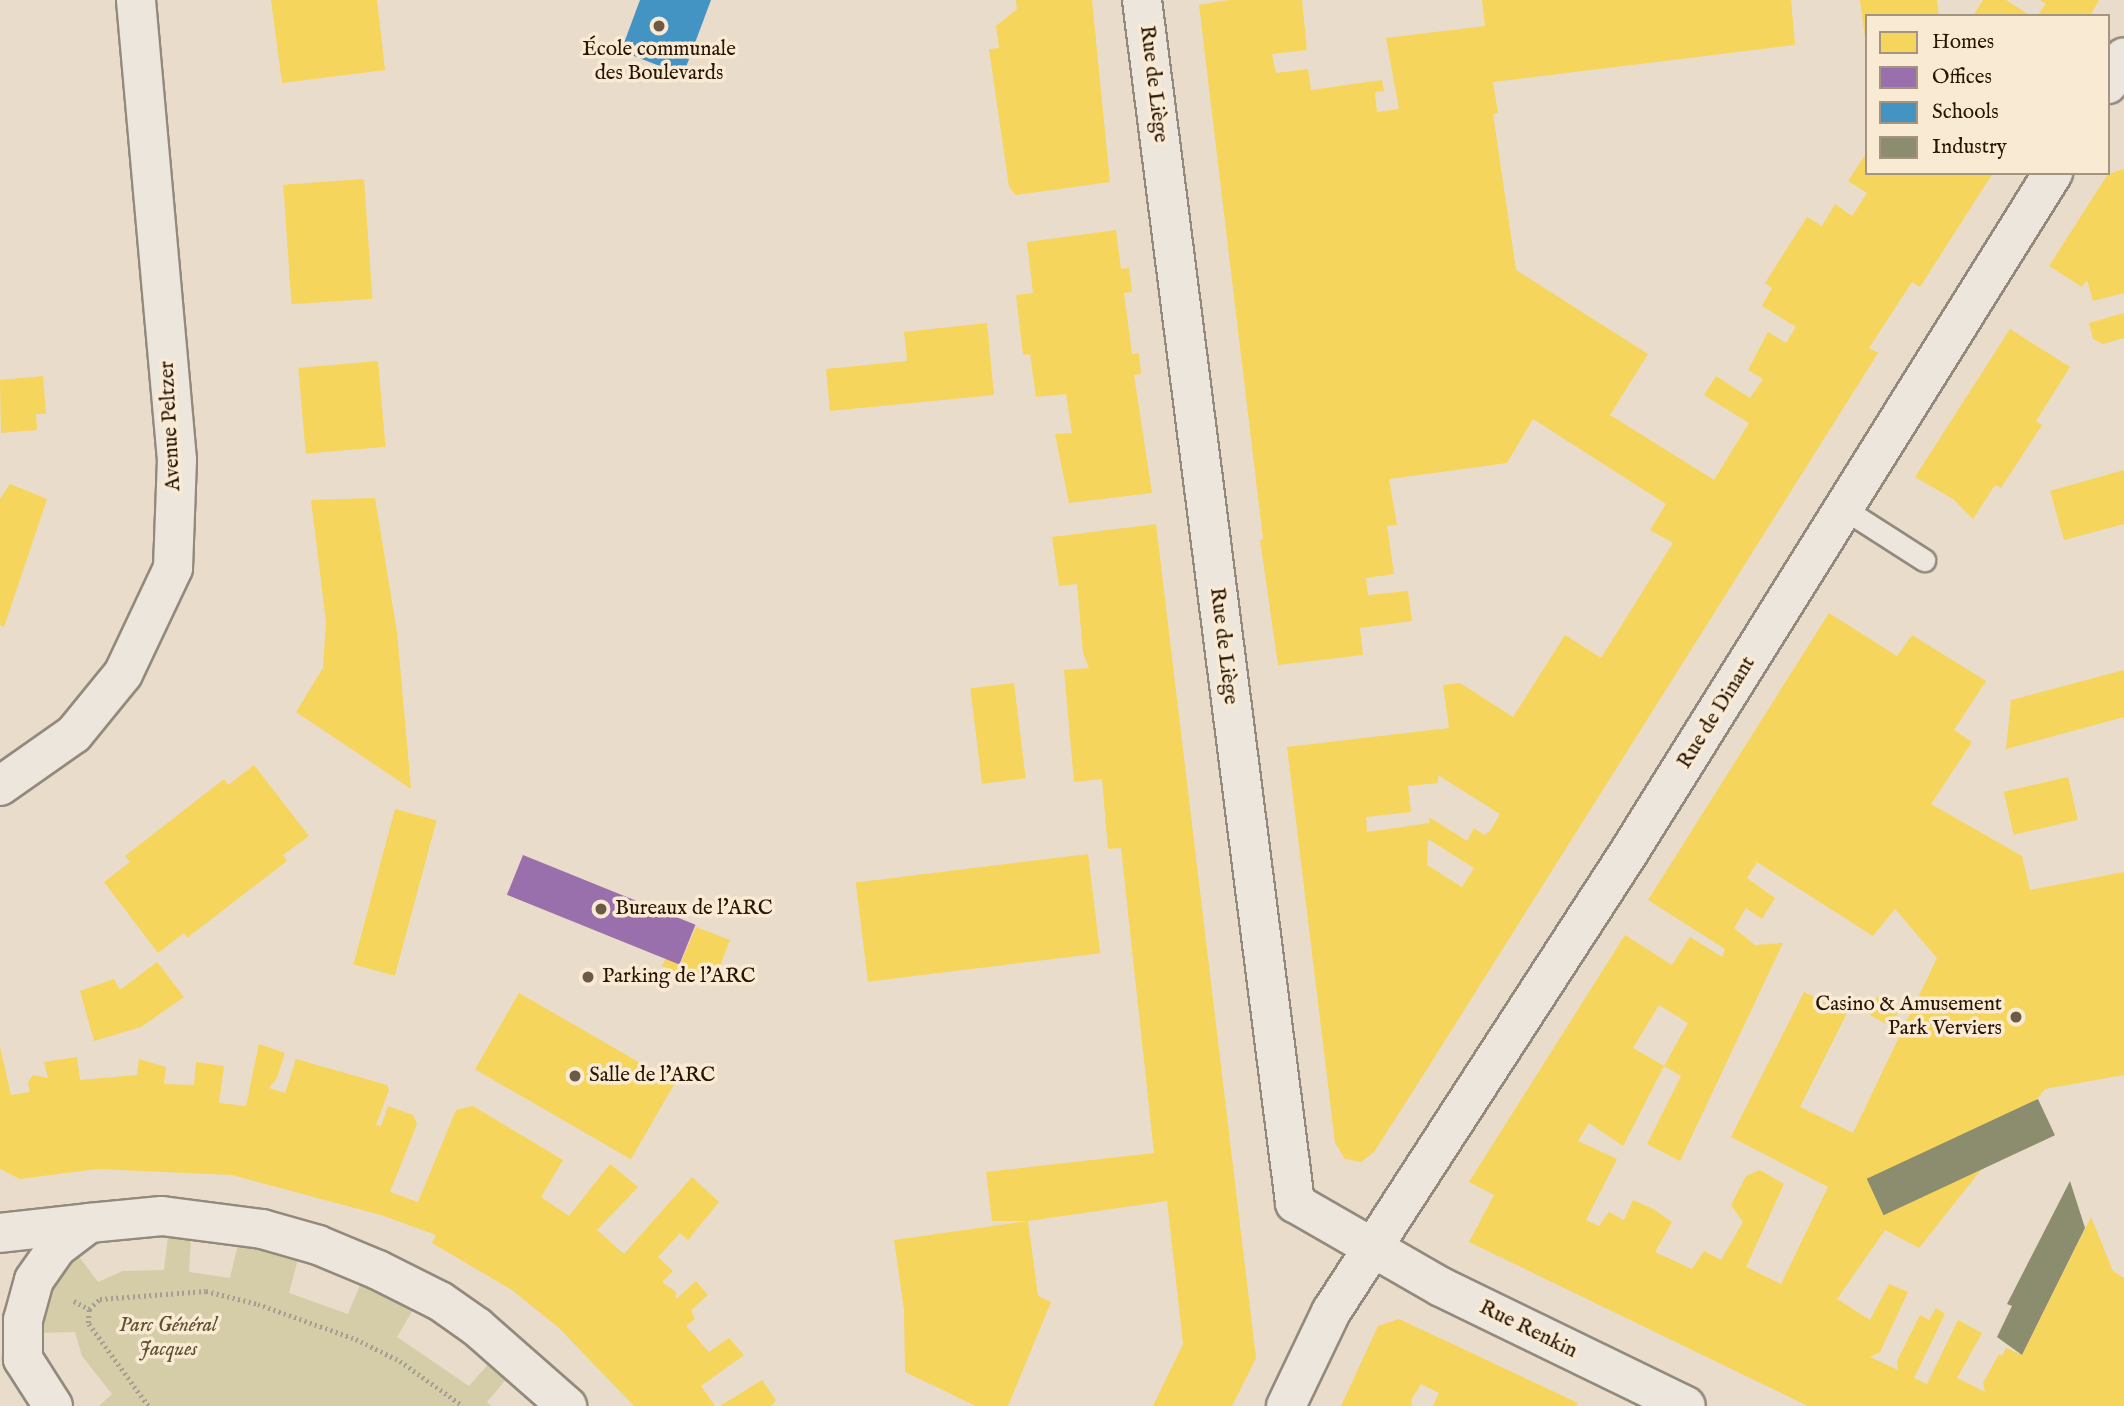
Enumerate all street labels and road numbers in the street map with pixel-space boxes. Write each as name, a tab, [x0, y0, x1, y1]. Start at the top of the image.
street label: Rue de Liège	[1133, 24, 1173, 144]
street label: Avenue Peltzer	[155, 360, 187, 492]
street label: Rue de Liège	[1203, 586, 1243, 706]
street label: Rue de Dinant	[1673, 652, 1761, 774]
street label: Rue Renkin	[1475, 1296, 1581, 1364]

